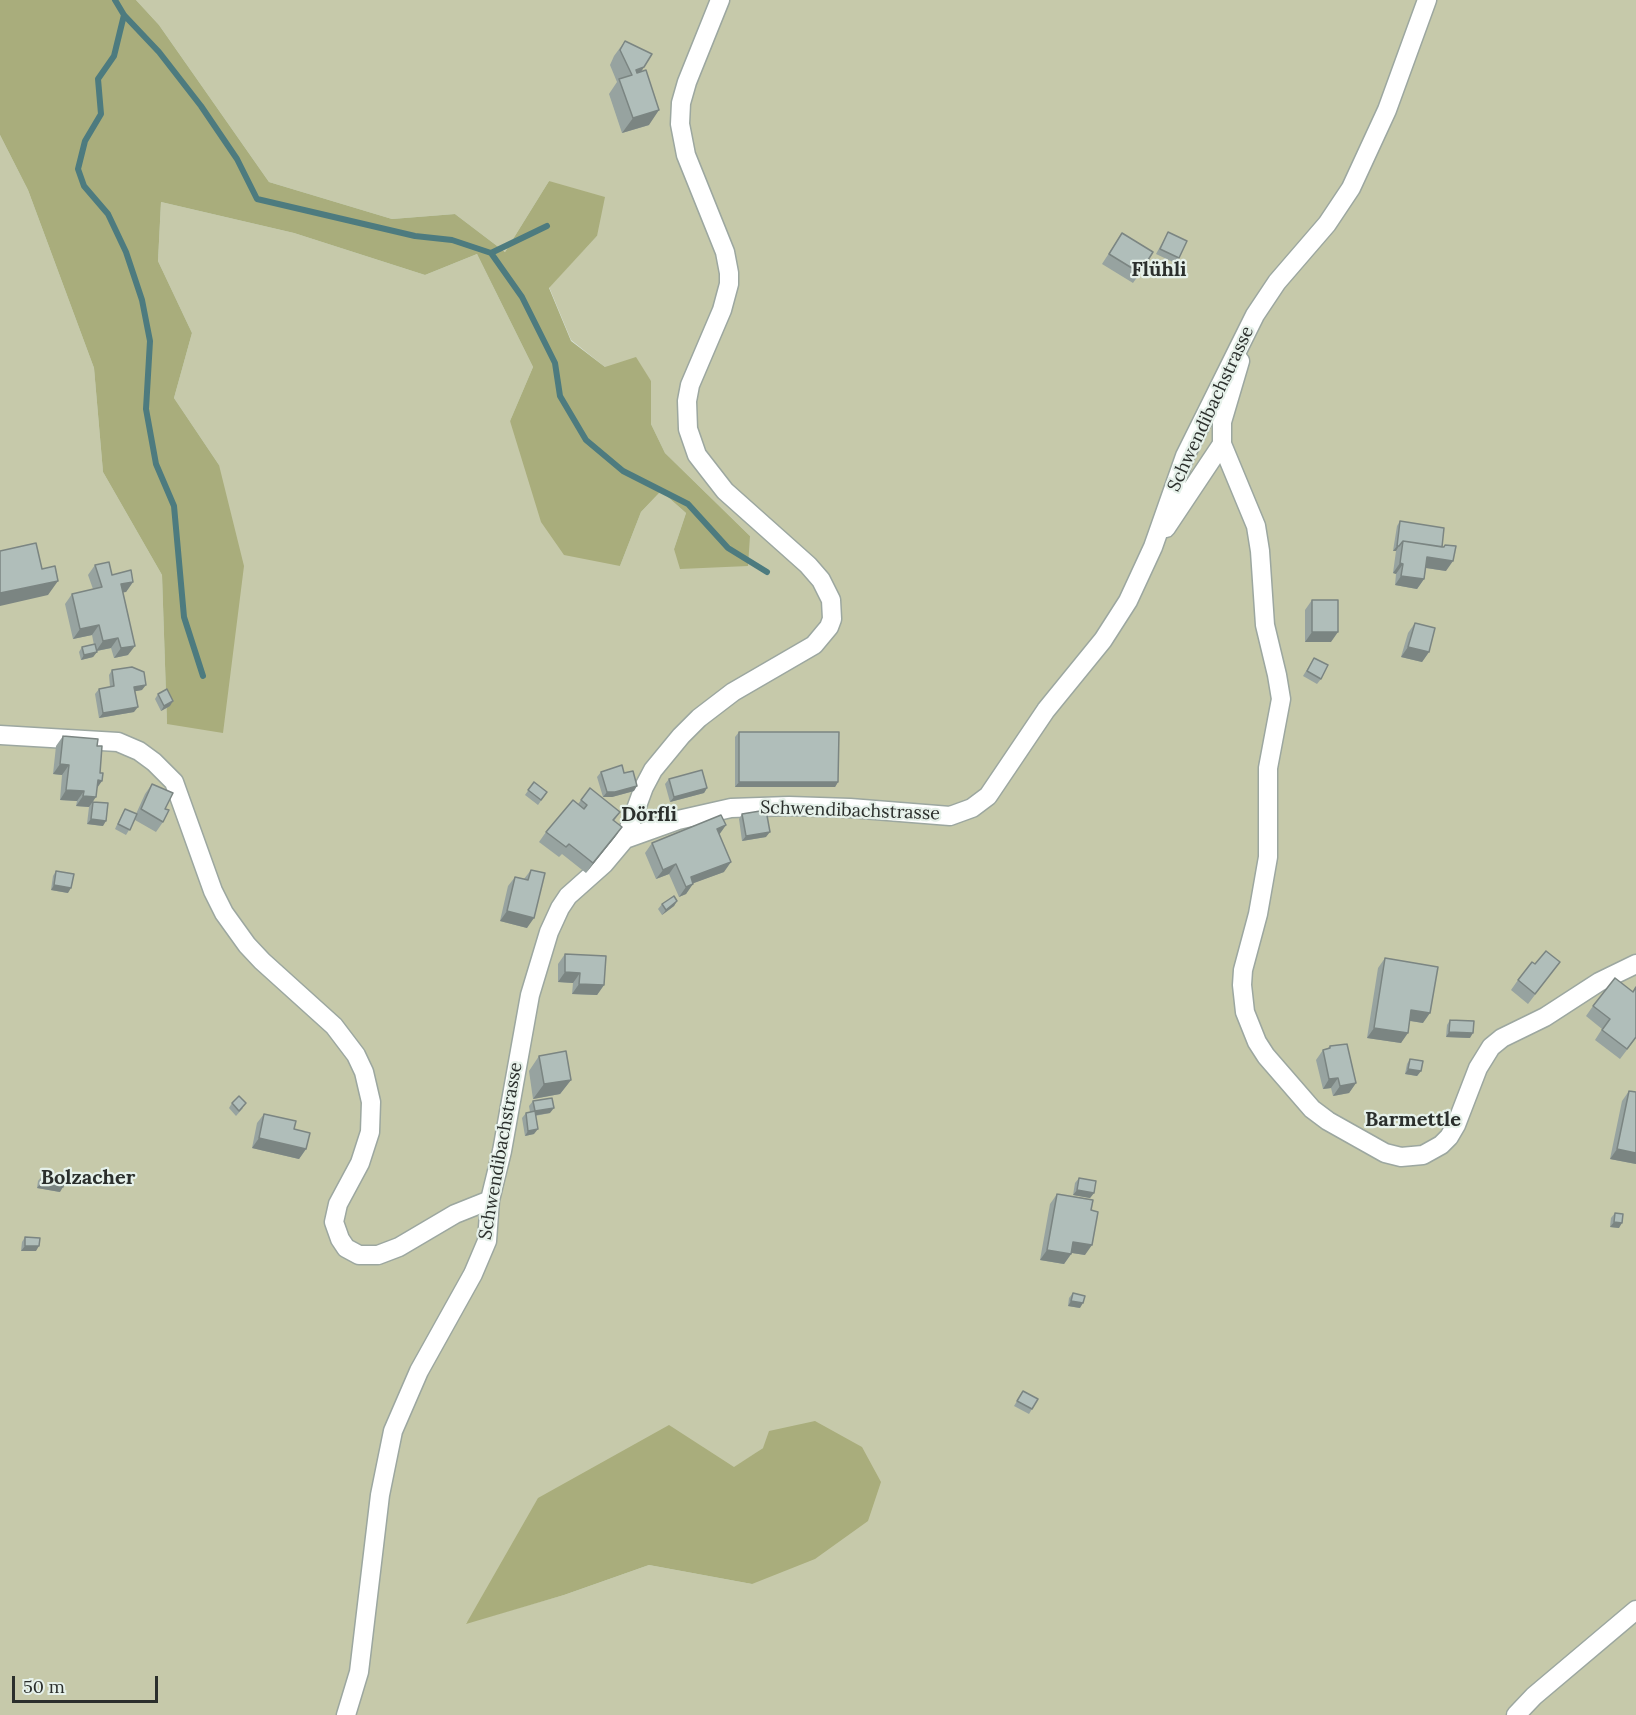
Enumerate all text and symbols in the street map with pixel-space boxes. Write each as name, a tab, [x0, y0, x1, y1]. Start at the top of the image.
district label: Flühli	[1131, 258, 1187, 282]
street label: Schwendibachstrasse	[1163, 323, 1259, 495]
street label: Schwendibachstrasse	[760, 797, 940, 825]
district label: Dörfli	[621, 803, 677, 827]
street label: Schwendibachstrasse	[475, 1061, 527, 1241]
district label: Barmettle	[1365, 1108, 1461, 1132]
district label: Bolzacher	[41, 1166, 135, 1190]
scale bar	[15, 1664, 160, 1702]
text: 50 m	[23, 1675, 65, 1698]

